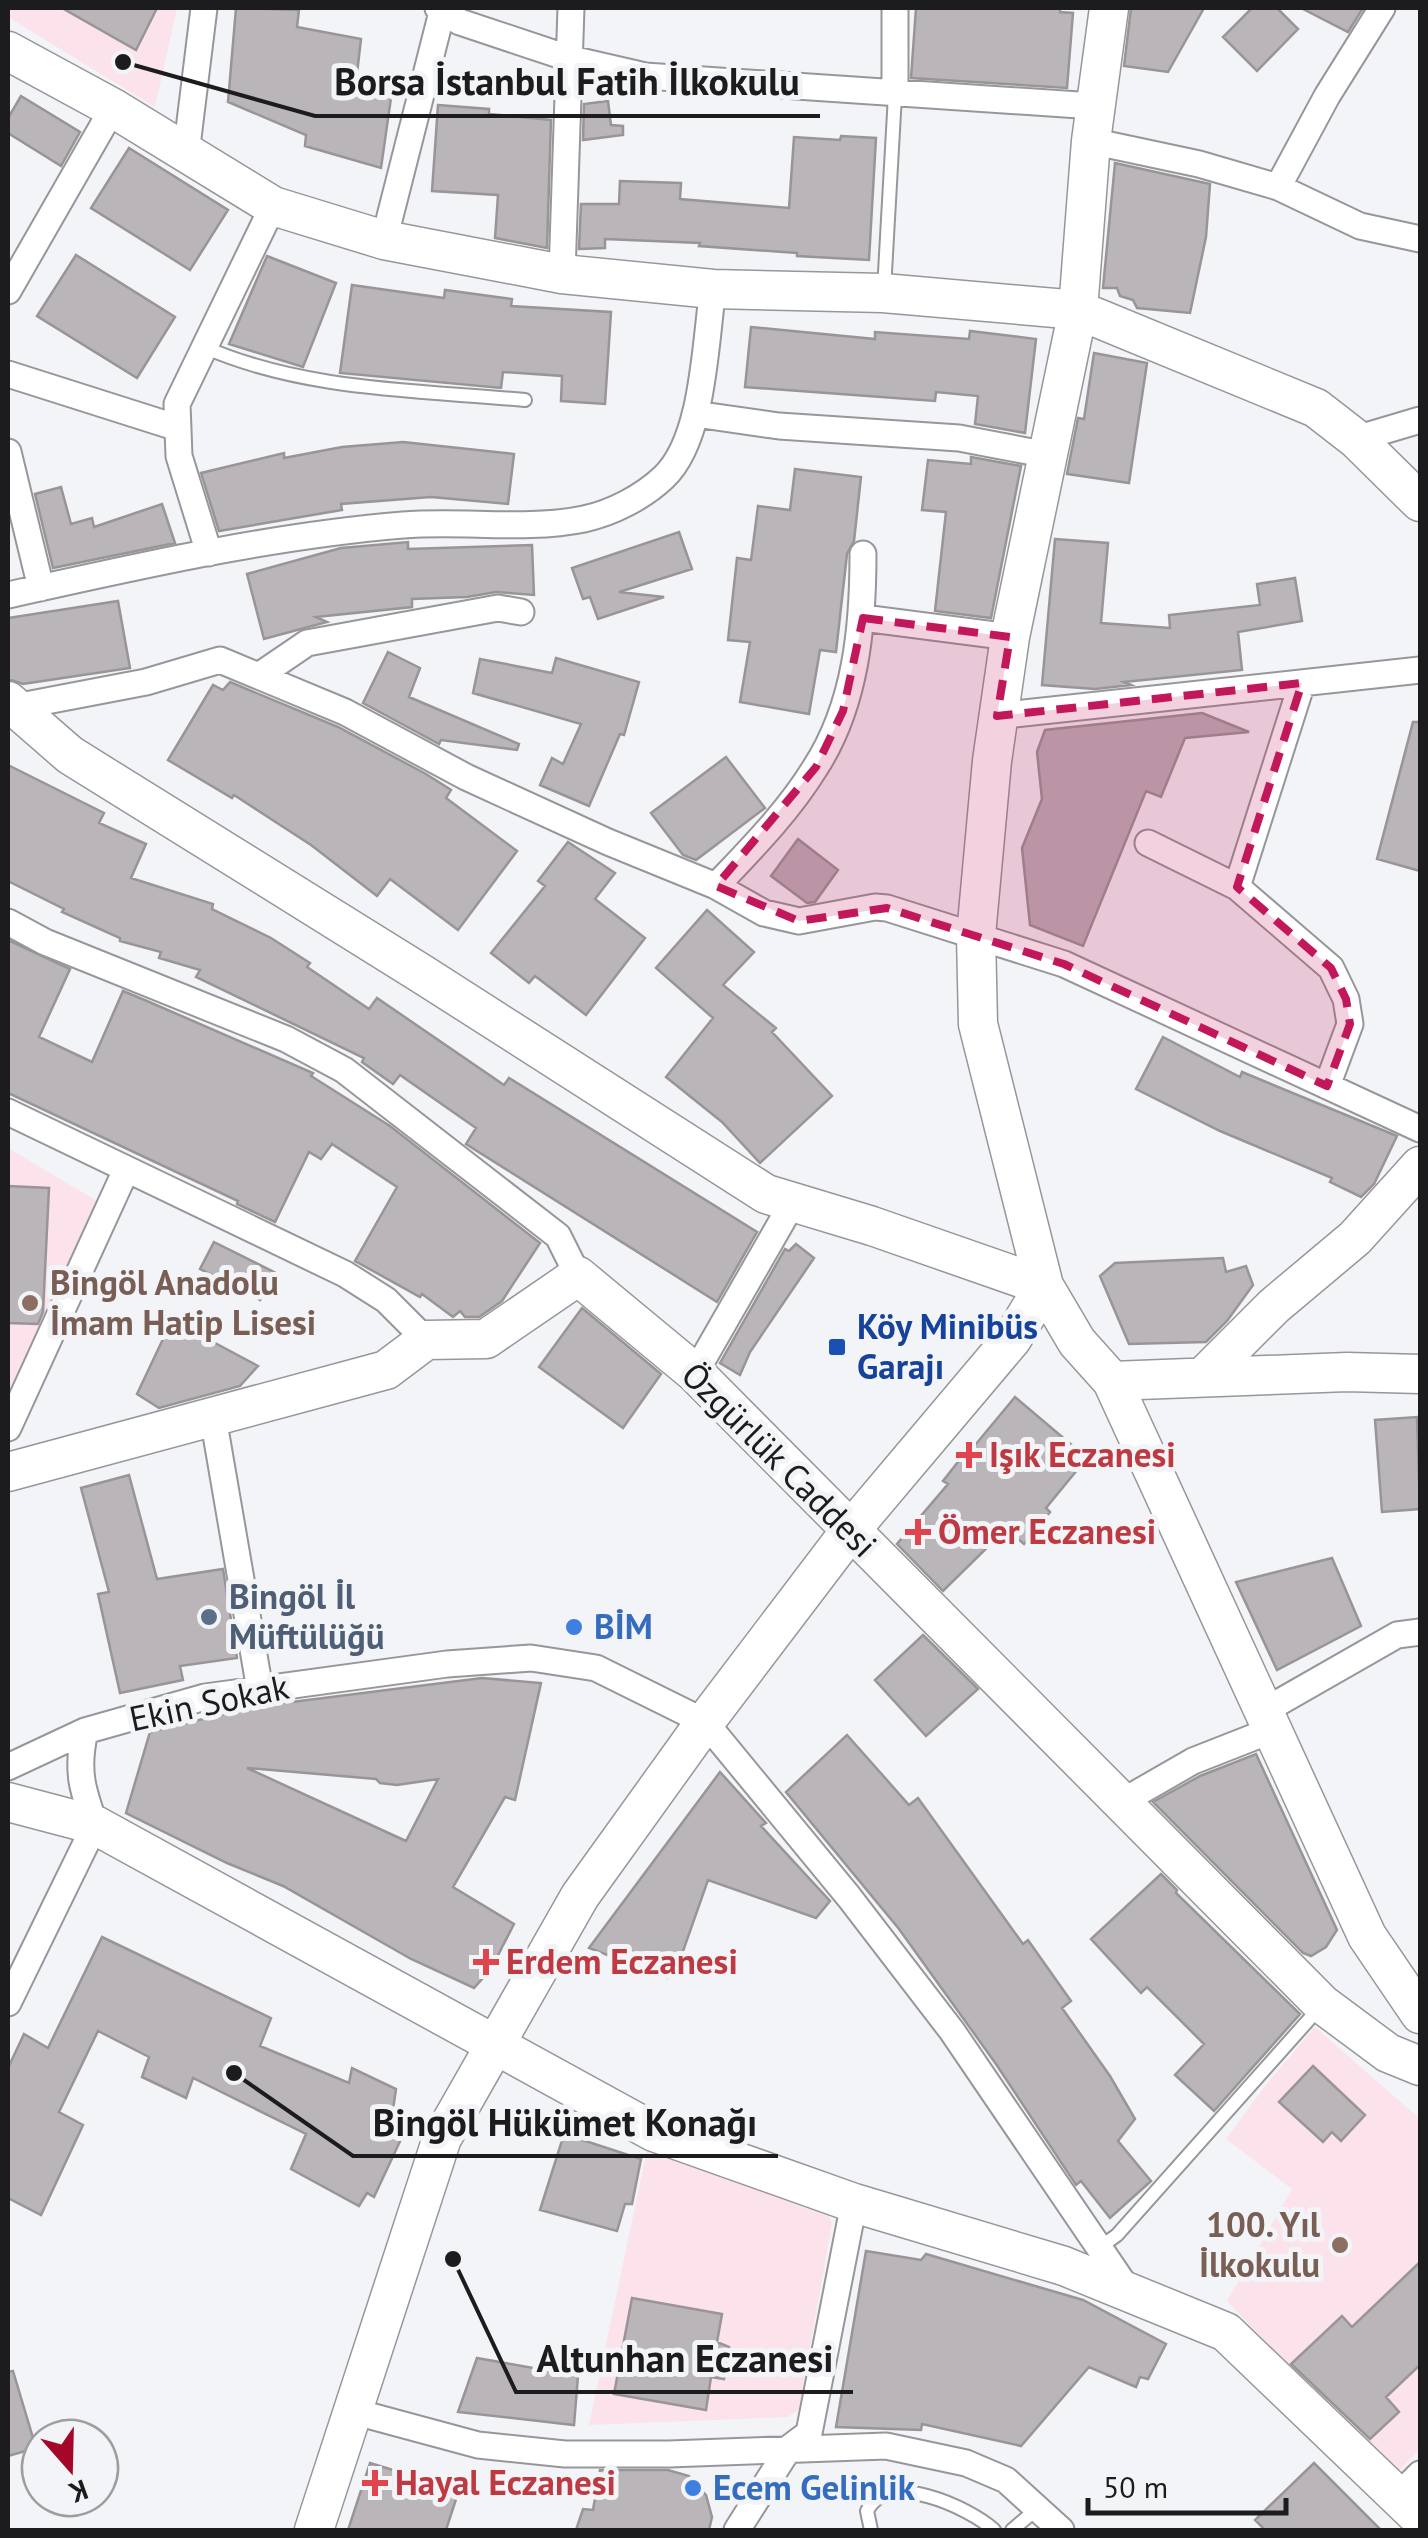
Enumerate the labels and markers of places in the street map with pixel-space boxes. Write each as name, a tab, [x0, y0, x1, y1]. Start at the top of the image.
callout: Borsa İstanbul Fatih İlkokulu	[315, 48, 820, 116]
place label: Bingöl Anadolu İmam Hatip Lisesi	[50, 1259, 316, 1345]
marker: Bingöl Anadolu İmam Hatip Lisesi	[19, 1292, 41, 1314]
place label: Köy Minibüs Garajı	[857, 1303, 1038, 1389]
marker: Köy Minibüs Garajı	[826, 1336, 848, 1358]
place label: Işık Eczanesi	[989, 1431, 1176, 1477]
marker: Işık Eczanesi	[958, 1444, 980, 1466]
place label: Ömer Eczanesi	[938, 1508, 1156, 1554]
marker: Ömer Eczanesi	[907, 1521, 929, 1543]
place label: Bingöl İl Müftülüğü	[229, 1573, 385, 1659]
place label: BİM	[594, 1603, 653, 1649]
marker: Bingöl İl Müftülüğü	[198, 1606, 220, 1628]
marker: BİM	[563, 1616, 585, 1638]
place label: Erdem Eczanesi	[506, 1938, 738, 1984]
marker: Erdem Eczanesi	[475, 1951, 497, 1973]
callout: Bingöl Hükümet Konağı	[353, 2088, 778, 2156]
place label: 100. Yıl İlkokulu	[1199, 2201, 1321, 2287]
marker: 100. Yıl İlkokulu	[1329, 2234, 1351, 2256]
callout: Altunhan Eczanesi	[516, 2324, 853, 2392]
place label: Hayal Eczanesi	[395, 2459, 616, 2505]
place label: Ecem Gelinlik	[713, 2464, 916, 2510]
marker: Hayal Eczanesi	[364, 2472, 386, 2494]
marker: Ecem Gelinlik	[682, 2477, 704, 2499]

